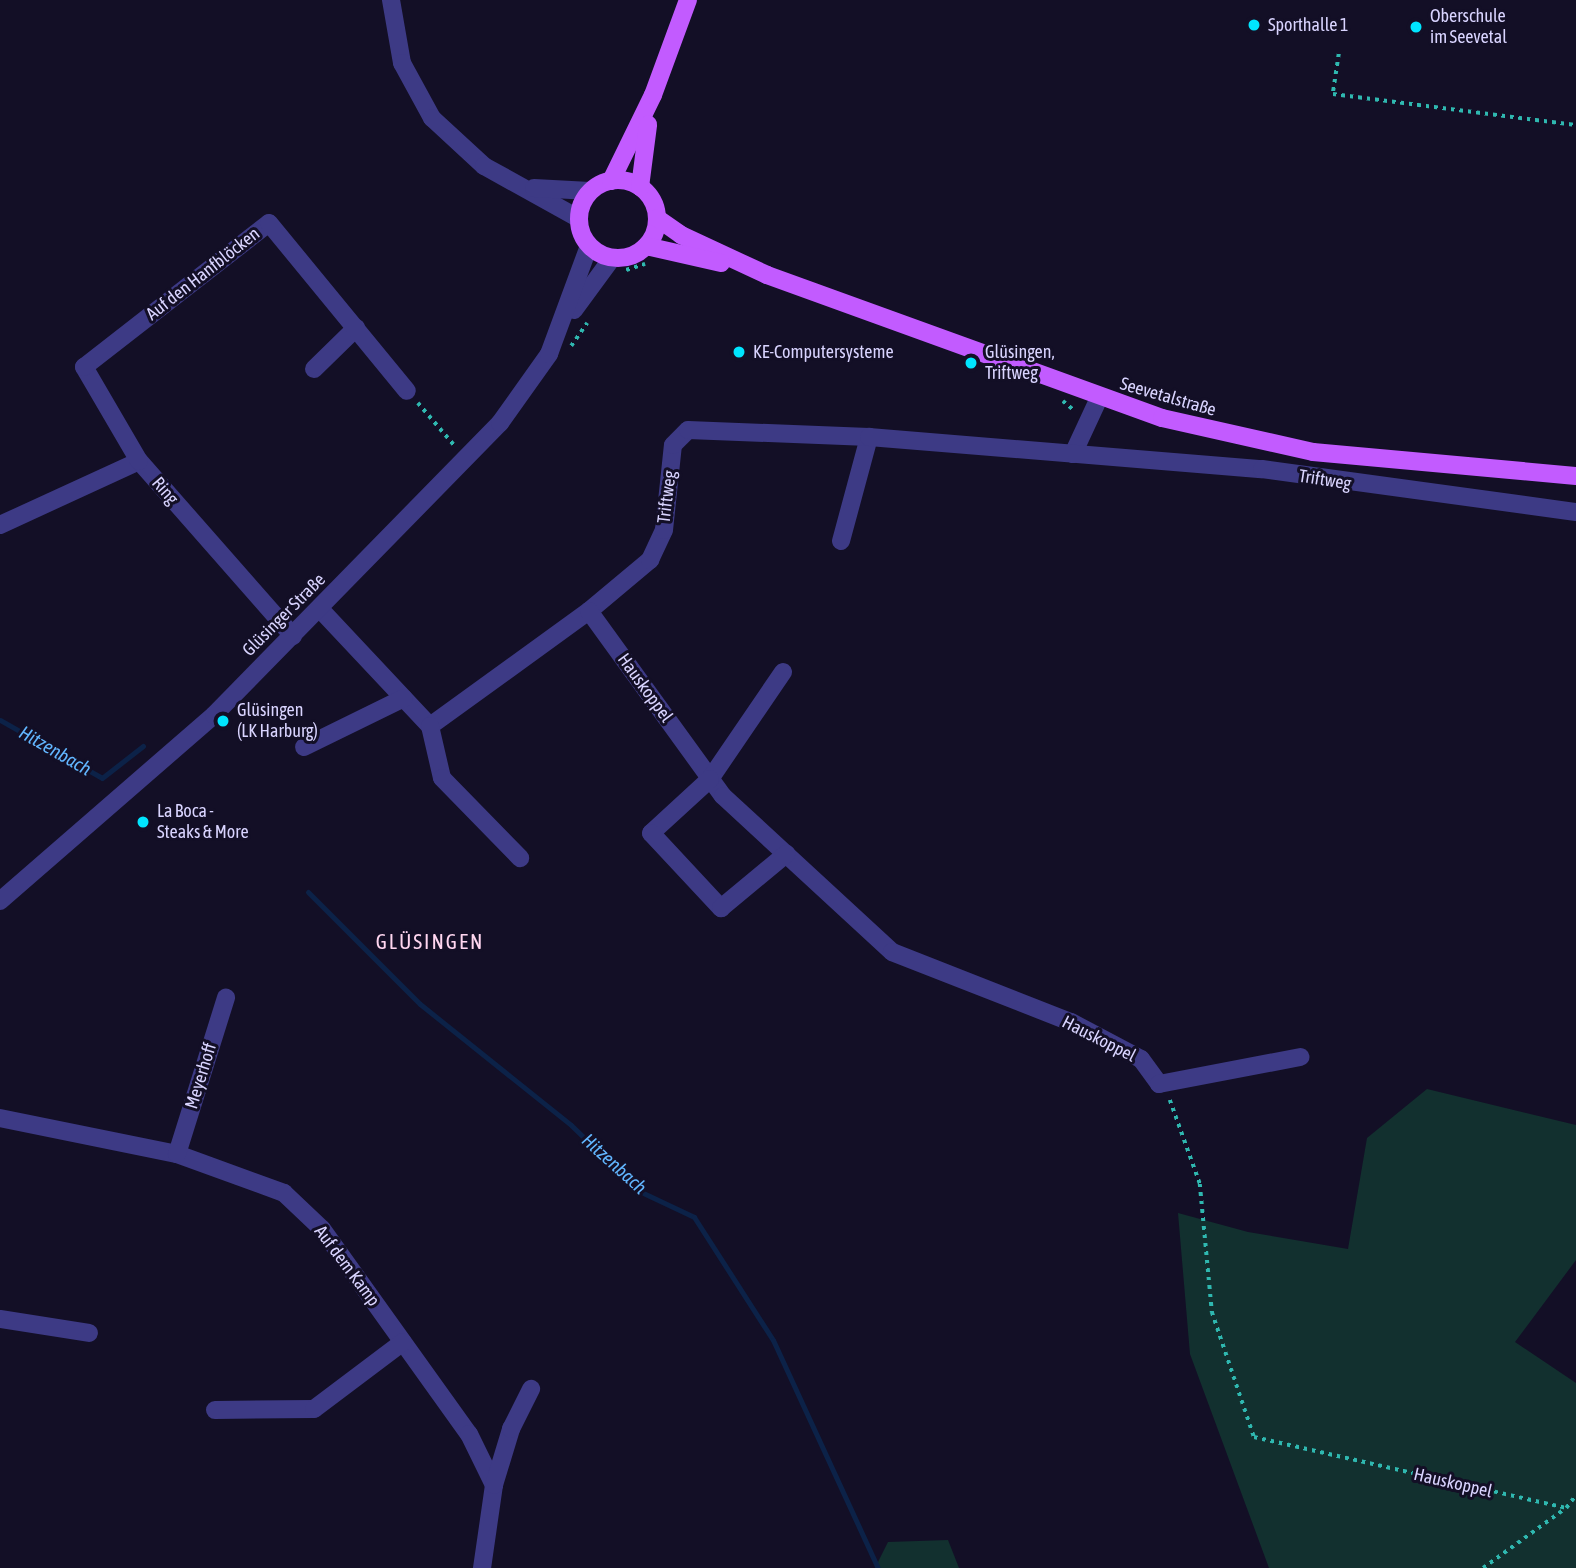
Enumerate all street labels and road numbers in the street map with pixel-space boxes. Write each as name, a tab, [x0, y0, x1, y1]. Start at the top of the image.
street label: Auf den Hanfblöcken	[142, 223, 264, 325]
street label: Seevetalstraße	[1118, 373, 1218, 421]
street label: Triftweg	[1297, 465, 1353, 495]
street label: Triftweg	[653, 469, 681, 525]
street label: Ring	[147, 473, 183, 509]
street label: Glüsinger Straße	[238, 569, 330, 661]
street label: Hauskoppel	[613, 649, 677, 727]
street label: Hauskoppel	[1059, 1011, 1139, 1067]
street label: Meyerhoff	[181, 1040, 221, 1112]
street label: Auf dem Kamp	[310, 1221, 384, 1311]
street label: Hauskoppel	[1412, 1463, 1494, 1503]

